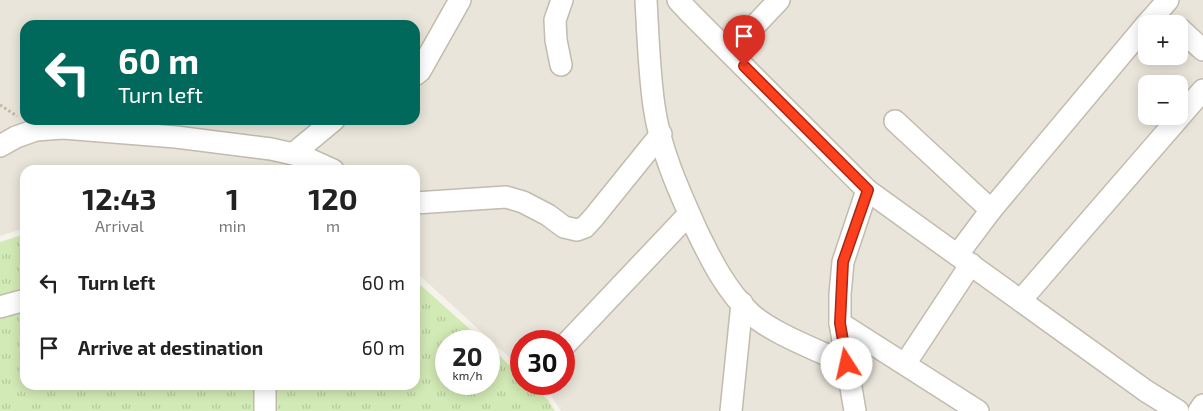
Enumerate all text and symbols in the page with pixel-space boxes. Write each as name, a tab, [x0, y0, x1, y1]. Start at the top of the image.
pin	[723, 15, 765, 66]
map controls	[1138, 15, 1188, 125]
button: +	[1138, 15, 1188, 65]
icon: arrive	[730, 22, 758, 50]
text: 60 m	[118, 39, 199, 81]
icon: left	[35, 40, 100, 105]
button: −	[1138, 75, 1188, 125]
text: Turn left	[118, 81, 203, 107]
text: 12:43	[82, 180, 157, 216]
text: 1	[226, 180, 239, 216]
text: 120	[308, 180, 358, 216]
text: Arrival	[95, 216, 144, 235]
text: min	[219, 216, 246, 235]
text: m	[326, 216, 340, 235]
icon: left	[35, 269, 63, 297]
text: Turn left	[78, 271, 155, 294]
text: 60 m	[362, 271, 405, 294]
speed limit sign: 30	[510, 330, 575, 395]
icon: arrive	[35, 334, 63, 362]
text: Arrive at destination	[78, 336, 263, 359]
text: 60 m	[362, 336, 405, 359]
position arrow	[820, 337, 872, 389]
text: 20	[452, 341, 483, 371]
text: km/h	[453, 368, 482, 382]

